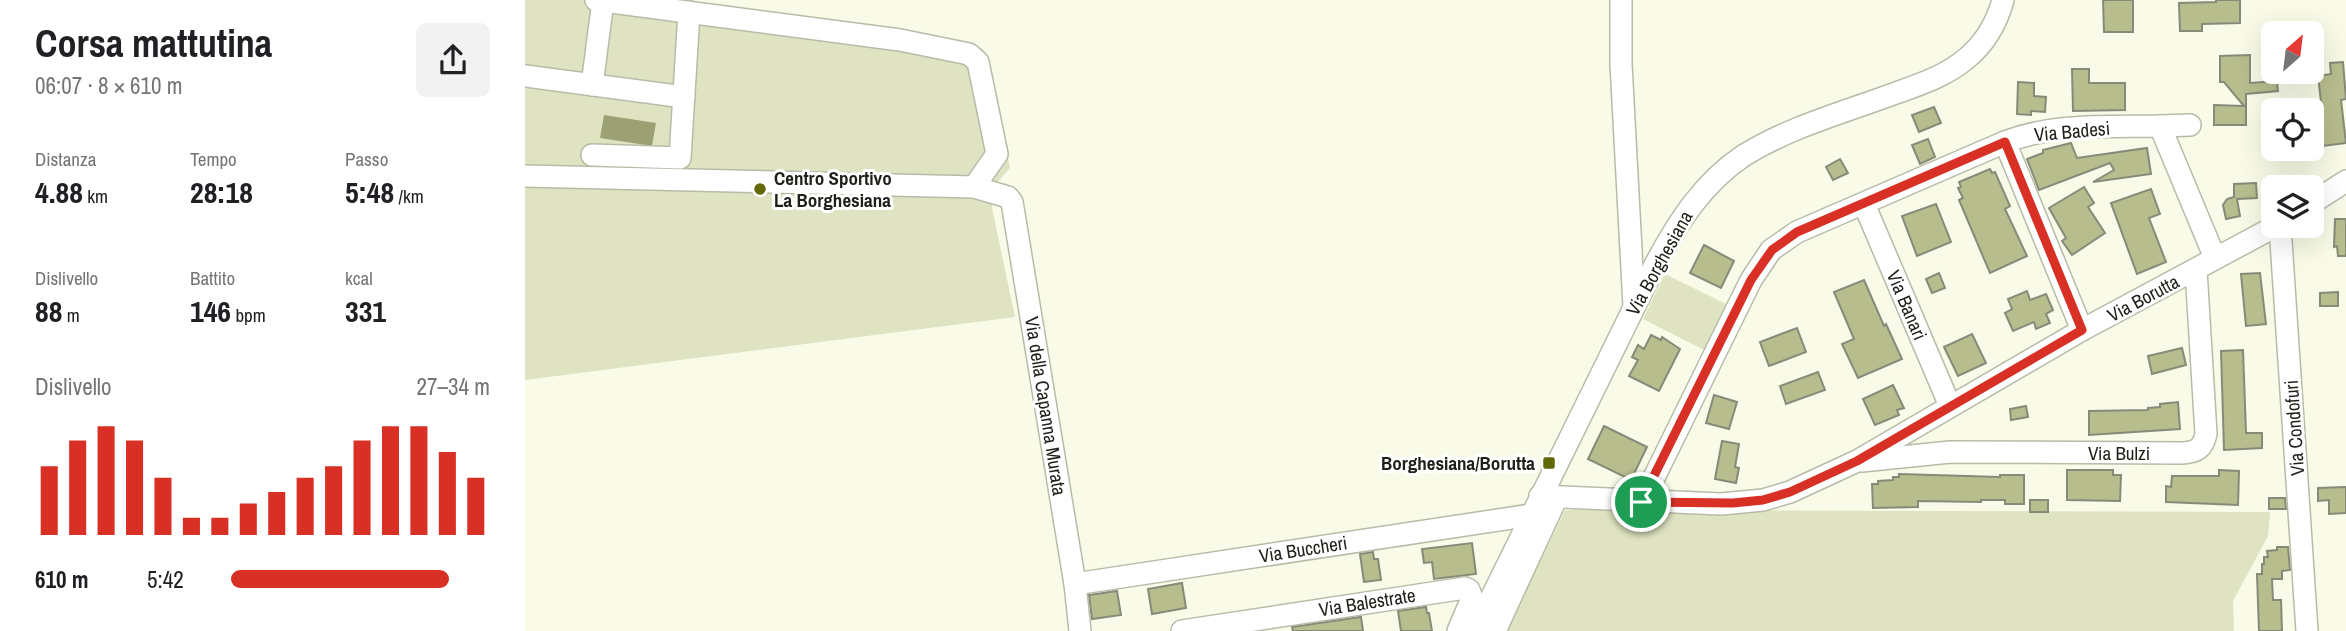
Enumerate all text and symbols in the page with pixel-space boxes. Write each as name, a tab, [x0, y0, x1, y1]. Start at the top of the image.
text: Corsa mattutina	[35, 18, 272, 69]
north arrow	[2261, 21, 2324, 84]
map controls	[2261, 21, 2324, 238]
button: share	[416, 23, 490, 97]
text: 06:07 · 8 × 610 m	[35, 70, 182, 101]
button: locate	[2261, 98, 2324, 161]
street label: Via Badesi	[2033, 115, 2111, 147]
text: Distanza	[35, 146, 96, 172]
text: Tempo	[190, 146, 237, 172]
text: Passo	[345, 146, 388, 172]
place label: Centro Sportivo La Borghesiana	[774, 165, 892, 213]
text: 4.88	[35, 172, 83, 212]
text: 28:18	[190, 172, 253, 212]
text: 5:48	[345, 172, 394, 212]
button: layers	[2261, 175, 2324, 238]
marker: Centro Sportivo La Borghesiana	[752, 181, 768, 197]
text: km	[83, 183, 108, 209]
text: /km	[394, 183, 424, 209]
street label: Via Borghesiana	[1620, 206, 1699, 320]
text: Dislivello	[35, 265, 98, 291]
text: Battito	[190, 265, 235, 291]
text: kcal	[345, 265, 373, 291]
street label: Via Banari	[1881, 266, 1933, 344]
street label: Via Borutta	[2103, 268, 2184, 328]
text: 88	[35, 291, 62, 331]
text: 146	[190, 291, 231, 331]
text: 331	[345, 291, 386, 331]
text: m	[62, 302, 80, 328]
text: bpm	[231, 302, 266, 328]
street label: Via della Capanna Murata	[1019, 315, 1073, 498]
text: Dislivello	[35, 371, 112, 402]
text: 27–34 m	[417, 371, 490, 402]
street label: Via Condofuri	[2278, 379, 2310, 477]
street label: Via Bulzi	[2088, 440, 2150, 466]
place label: Borghesiana/Borutta	[1381, 450, 1535, 476]
marker: Borghesiana/Borutta	[1541, 455, 1557, 471]
pin	[1611, 472, 1671, 532]
icon: arrive	[1622, 483, 1660, 521]
street label: Via Buccheri	[1257, 529, 1349, 569]
text: 610 m	[35, 564, 88, 595]
text: 5:42	[147, 564, 184, 595]
street label: Via Balestrate	[1317, 582, 1417, 622]

